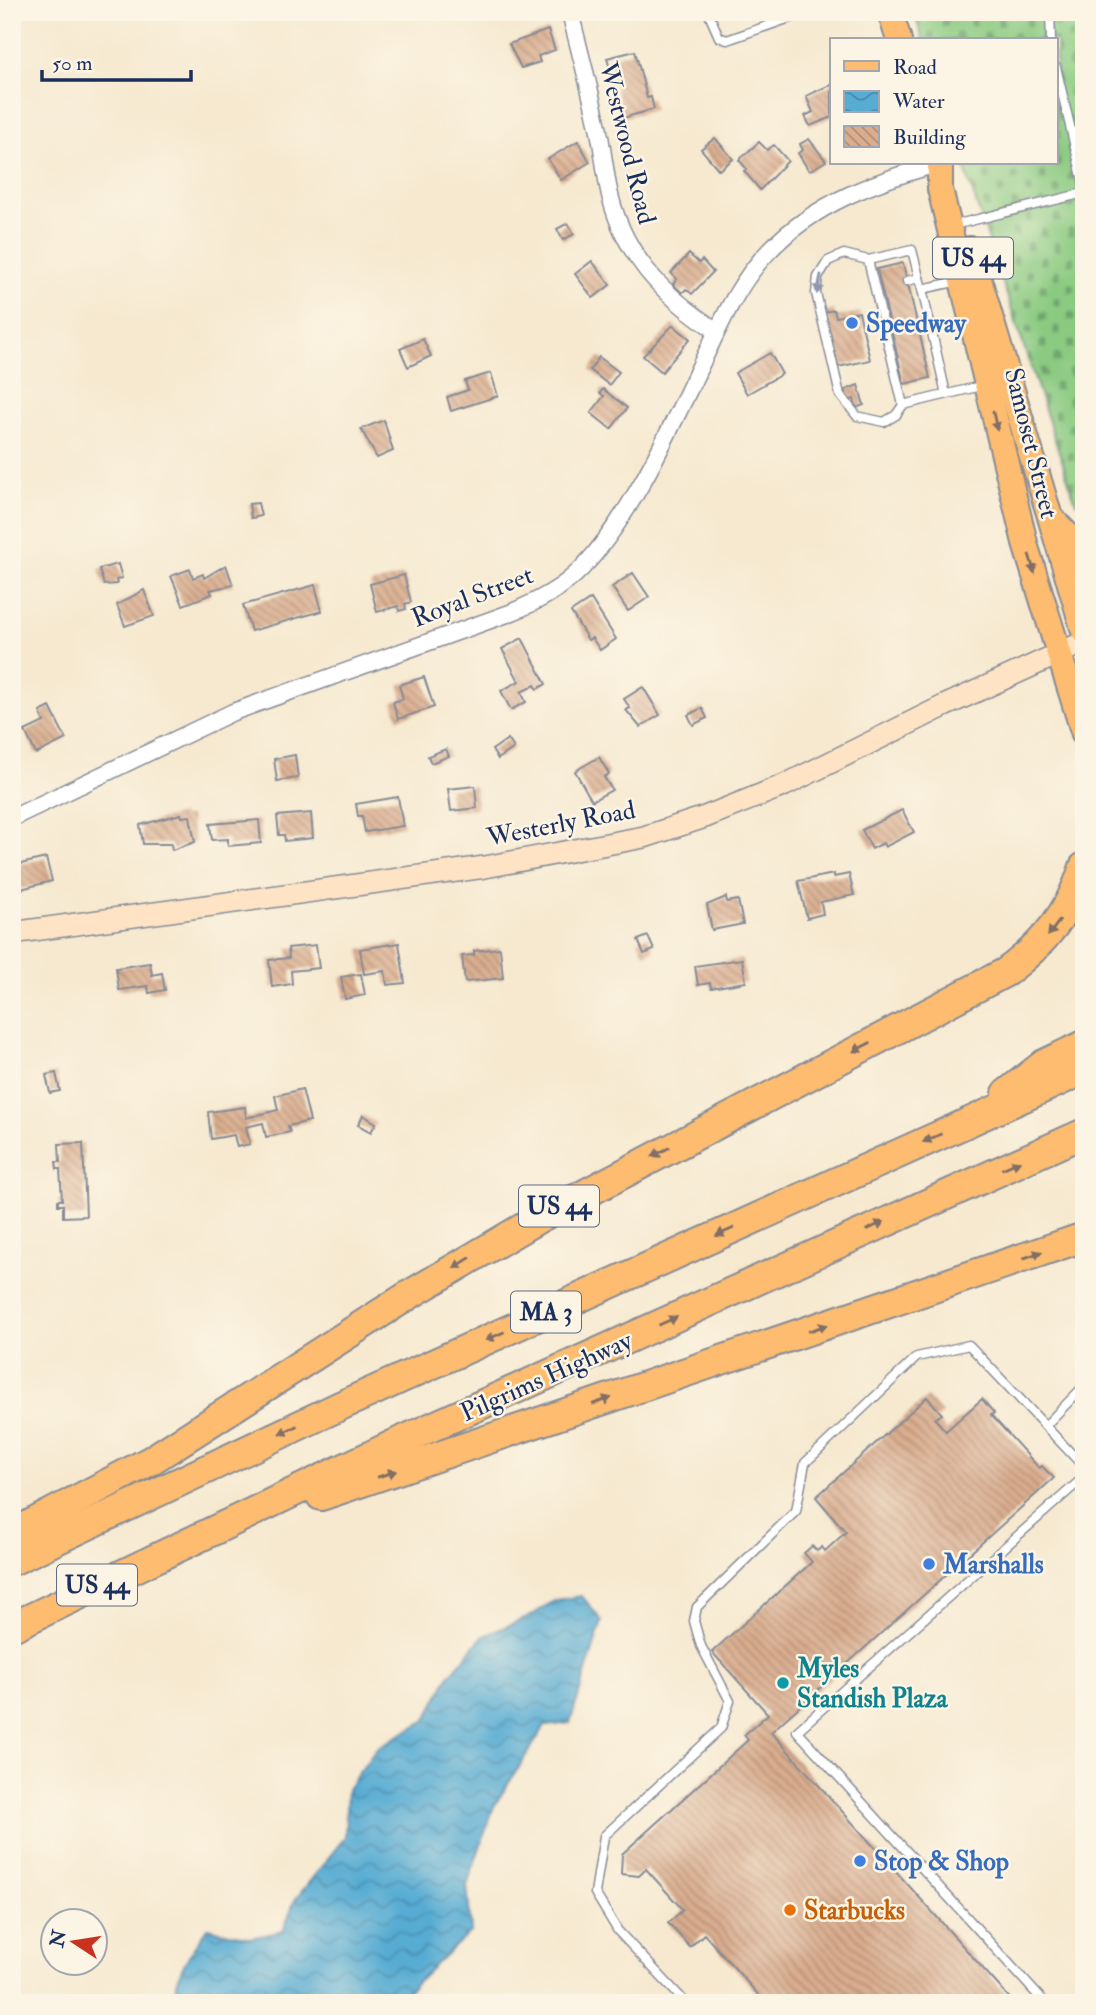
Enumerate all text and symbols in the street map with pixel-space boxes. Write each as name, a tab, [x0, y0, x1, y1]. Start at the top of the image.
scale bar	[42, 38, 191, 82]
legend	[830, 38, 1058, 164]
text: 50 m	[52, 50, 93, 77]
text: Road	[893, 54, 938, 81]
street label: Westwood Road	[591, 58, 663, 228]
text: Water	[892, 88, 945, 115]
text: Building	[893, 124, 966, 151]
road number: US 44	[933, 237, 1013, 278]
one-way arrow	[813, 273, 824, 295]
place label: Speedway	[866, 308, 967, 341]
marker: Speedway	[844, 315, 860, 331]
street label: Samoset Street	[997, 365, 1065, 522]
one-way arrow	[990, 410, 1001, 432]
one-way arrow	[1027, 554, 1038, 575]
street label: Royal Street	[407, 559, 538, 635]
street label: Westerly Road	[483, 794, 638, 854]
one-way arrow	[1047, 919, 1061, 937]
one-way arrow	[852, 1041, 872, 1052]
one-way arrow	[922, 1132, 942, 1144]
one-way arrow	[651, 1146, 670, 1158]
one-way arrow	[1001, 1159, 1021, 1171]
road number: US 44	[519, 1186, 599, 1226]
one-way arrow	[865, 1221, 885, 1232]
one-way arrow	[715, 1226, 735, 1238]
one-way arrow	[1023, 1249, 1044, 1260]
one-way arrow	[453, 1257, 472, 1269]
road number: MA 3	[511, 1292, 581, 1332]
one-way arrow	[658, 1315, 678, 1327]
one-way arrow	[807, 1322, 828, 1333]
street label: Pilgrims Highway	[455, 1324, 638, 1429]
one-way arrow	[485, 1330, 505, 1342]
one-way arrow	[592, 1395, 613, 1406]
one-way arrow	[278, 1424, 298, 1436]
one-way arrow	[376, 1468, 397, 1479]
place label: Marshalls	[942, 1549, 1044, 1581]
marker: Marshalls	[921, 1556, 937, 1572]
road number: US 44	[57, 1564, 137, 1605]
place label: Myles Standish Plaza	[796, 1653, 949, 1715]
marker: Myles Standish Plaza	[775, 1675, 791, 1691]
place label: Stop & Shop	[874, 1846, 1009, 1879]
marker: Stop & Shop	[852, 1853, 868, 1869]
place label: Starbucks	[804, 1895, 905, 1927]
marker: Starbucks	[782, 1902, 798, 1918]
north arrow	[38, 1906, 108, 1976]
text: N	[45, 1927, 72, 1950]

